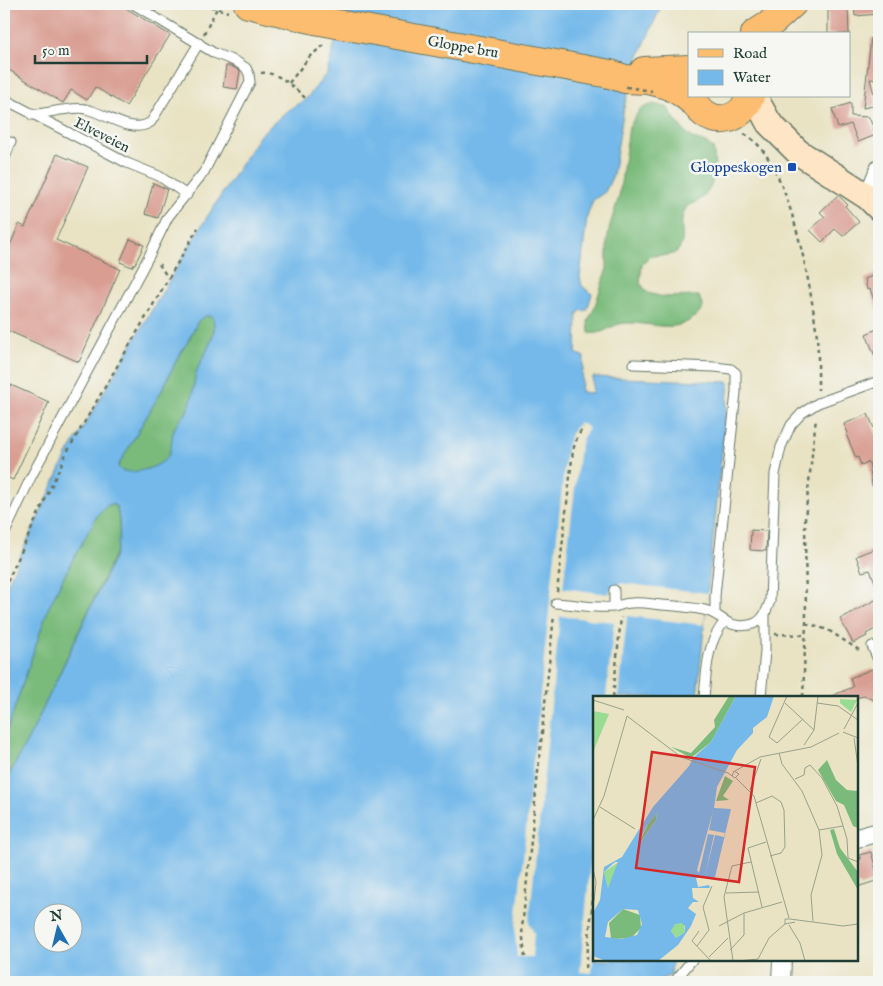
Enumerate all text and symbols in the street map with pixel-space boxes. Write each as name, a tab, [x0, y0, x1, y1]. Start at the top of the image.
street label: Gloppe bru	[426, 31, 500, 63]
scale bar	[35, 32, 148, 64]
legend	[688, 32, 850, 98]
text: 50 m	[42, 41, 70, 60]
text: Road	[733, 44, 768, 63]
text: Water	[733, 68, 771, 87]
street label: Elveveien	[71, 113, 133, 157]
place label: Gloppeskogen	[691, 158, 782, 177]
marker: Gloppeskogen	[786, 161, 798, 173]
inset map	[593, 696, 858, 961]
north arrow	[32, 904, 82, 954]
text: N	[48, 906, 64, 926]

